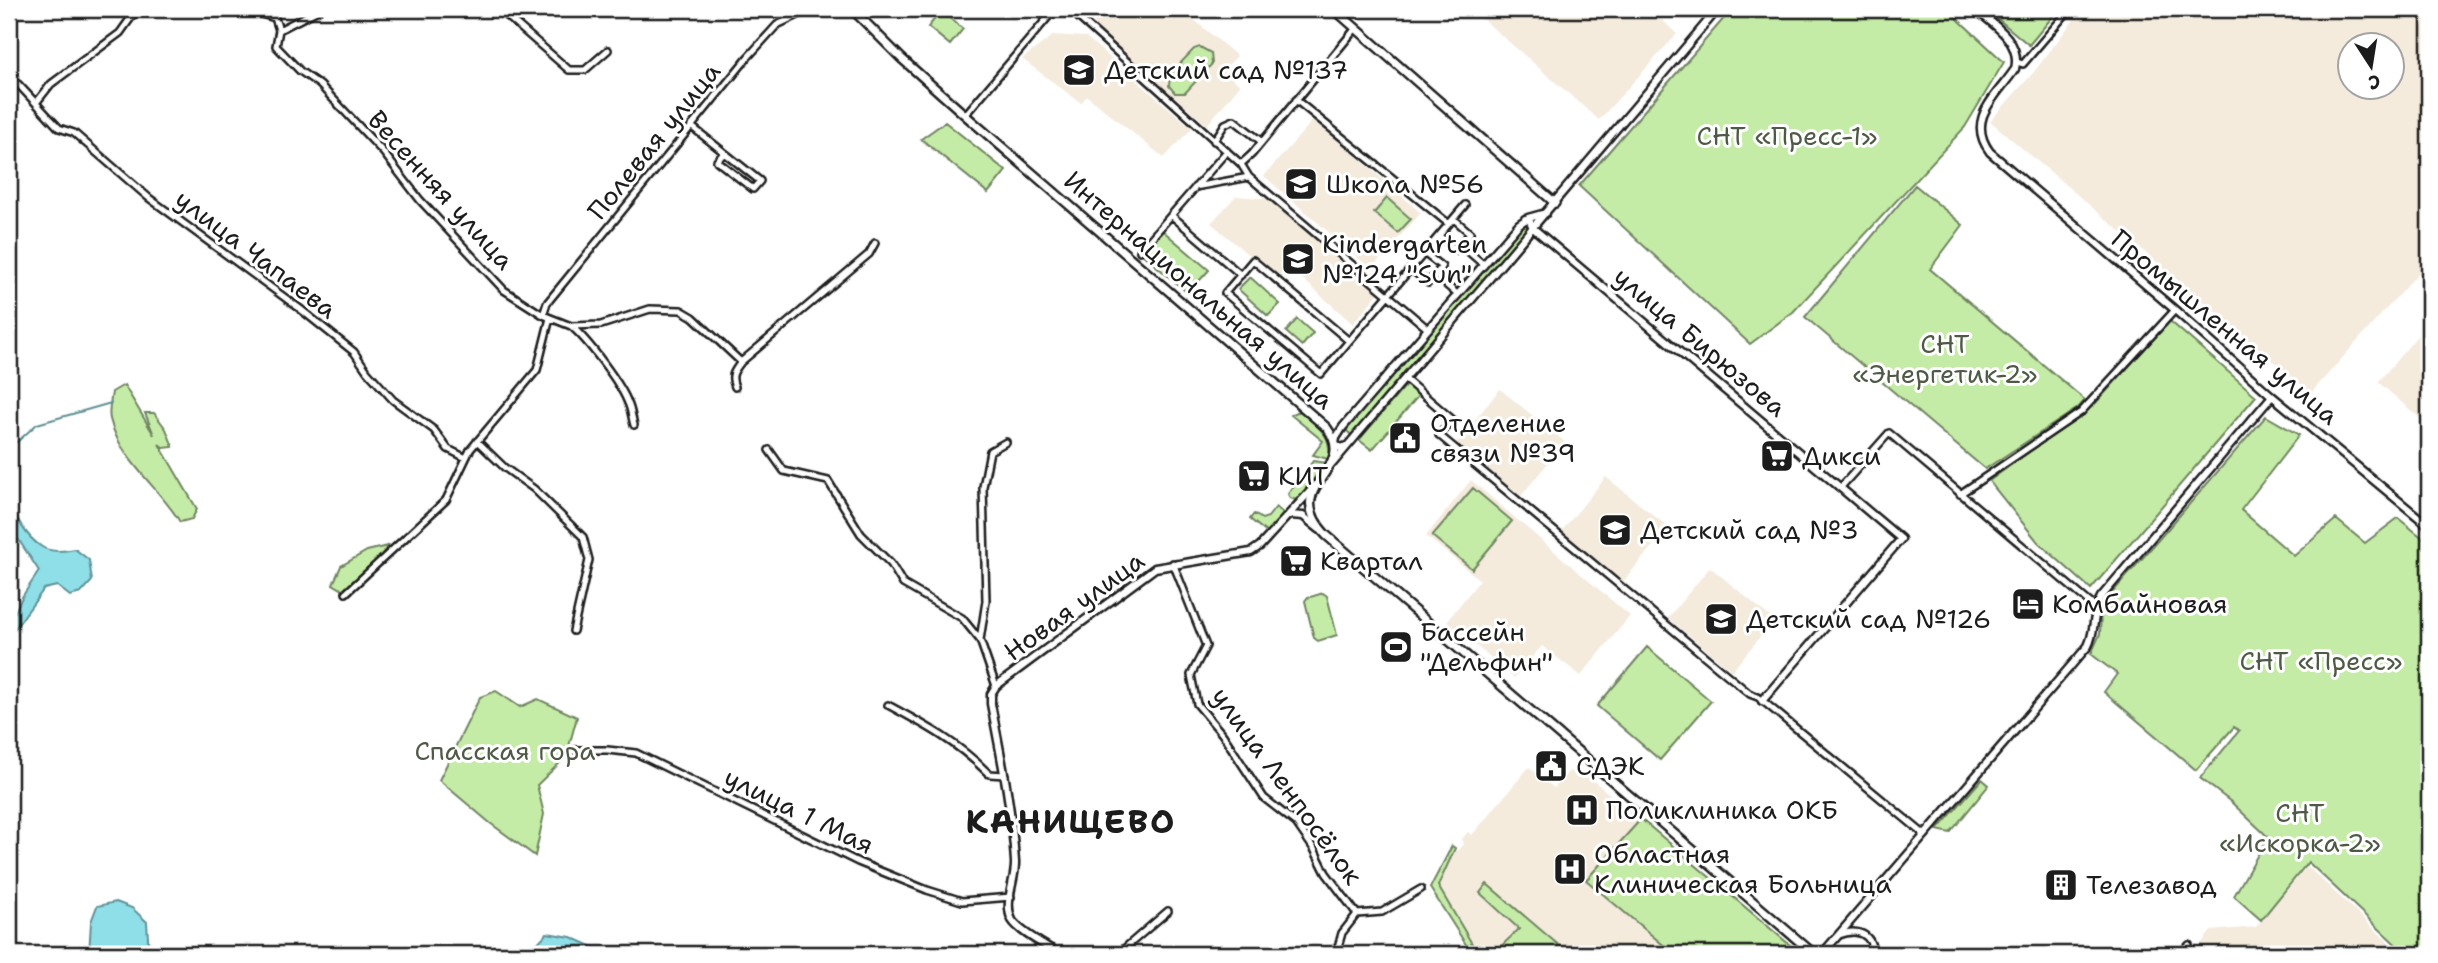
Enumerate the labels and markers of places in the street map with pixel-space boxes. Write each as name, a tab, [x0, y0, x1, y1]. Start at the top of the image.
school or university icon: Детский сад №137	[1060, 51, 1098, 89]
place label: Детский сад №137	[1104, 52, 1348, 87]
school or university icon: Школа №56	[1282, 165, 1320, 203]
place label: Школа №56	[1326, 166, 1484, 201]
place label: Kindergarten №124 "Sun"	[1322, 226, 1487, 291]
school or university icon: Kindergarten №124 "Sun"	[1279, 240, 1317, 278]
place label: Отделение связи №39	[1430, 405, 1576, 470]
public building icon: Отделение связи №39	[1386, 419, 1424, 457]
supermarket icon: Дикси	[1758, 437, 1796, 475]
place label: Дикси	[1802, 438, 1881, 473]
supermarket icon: КИТ	[1235, 457, 1273, 495]
place label: КИТ	[1278, 458, 1329, 493]
school or university icon: Детский сад №3	[1596, 511, 1634, 549]
place label: Детский сад №3	[1640, 512, 1859, 547]
supermarket icon: Квартал	[1277, 542, 1315, 580]
place label: Квартал	[1320, 543, 1423, 578]
hotel icon: Комбайновая	[2009, 585, 2047, 623]
place label: Комбайновая	[2052, 586, 2228, 621]
school or university icon: Детский сад №126	[1702, 600, 1740, 638]
place label: Детский сад №126	[1746, 601, 1991, 636]
place label: Бассейн "Дельфин"	[1420, 614, 1553, 679]
sports icon: Бассейн "Дельфин"	[1377, 628, 1415, 666]
public building icon: СДЭК	[1532, 747, 1570, 785]
place label: СДЭК	[1576, 748, 1645, 783]
hospital icon: Поликлиника ОКБ	[1563, 791, 1601, 829]
place label: Поликлиника ОКБ	[1606, 792, 1838, 827]
place label: Областная Клиническая Больница	[1594, 836, 1892, 901]
hospital icon: Областная Клиническая Больница	[1551, 850, 1589, 888]
building icon: Телезавод	[2042, 866, 2080, 904]
place label: Телезавод	[2086, 867, 2217, 902]

